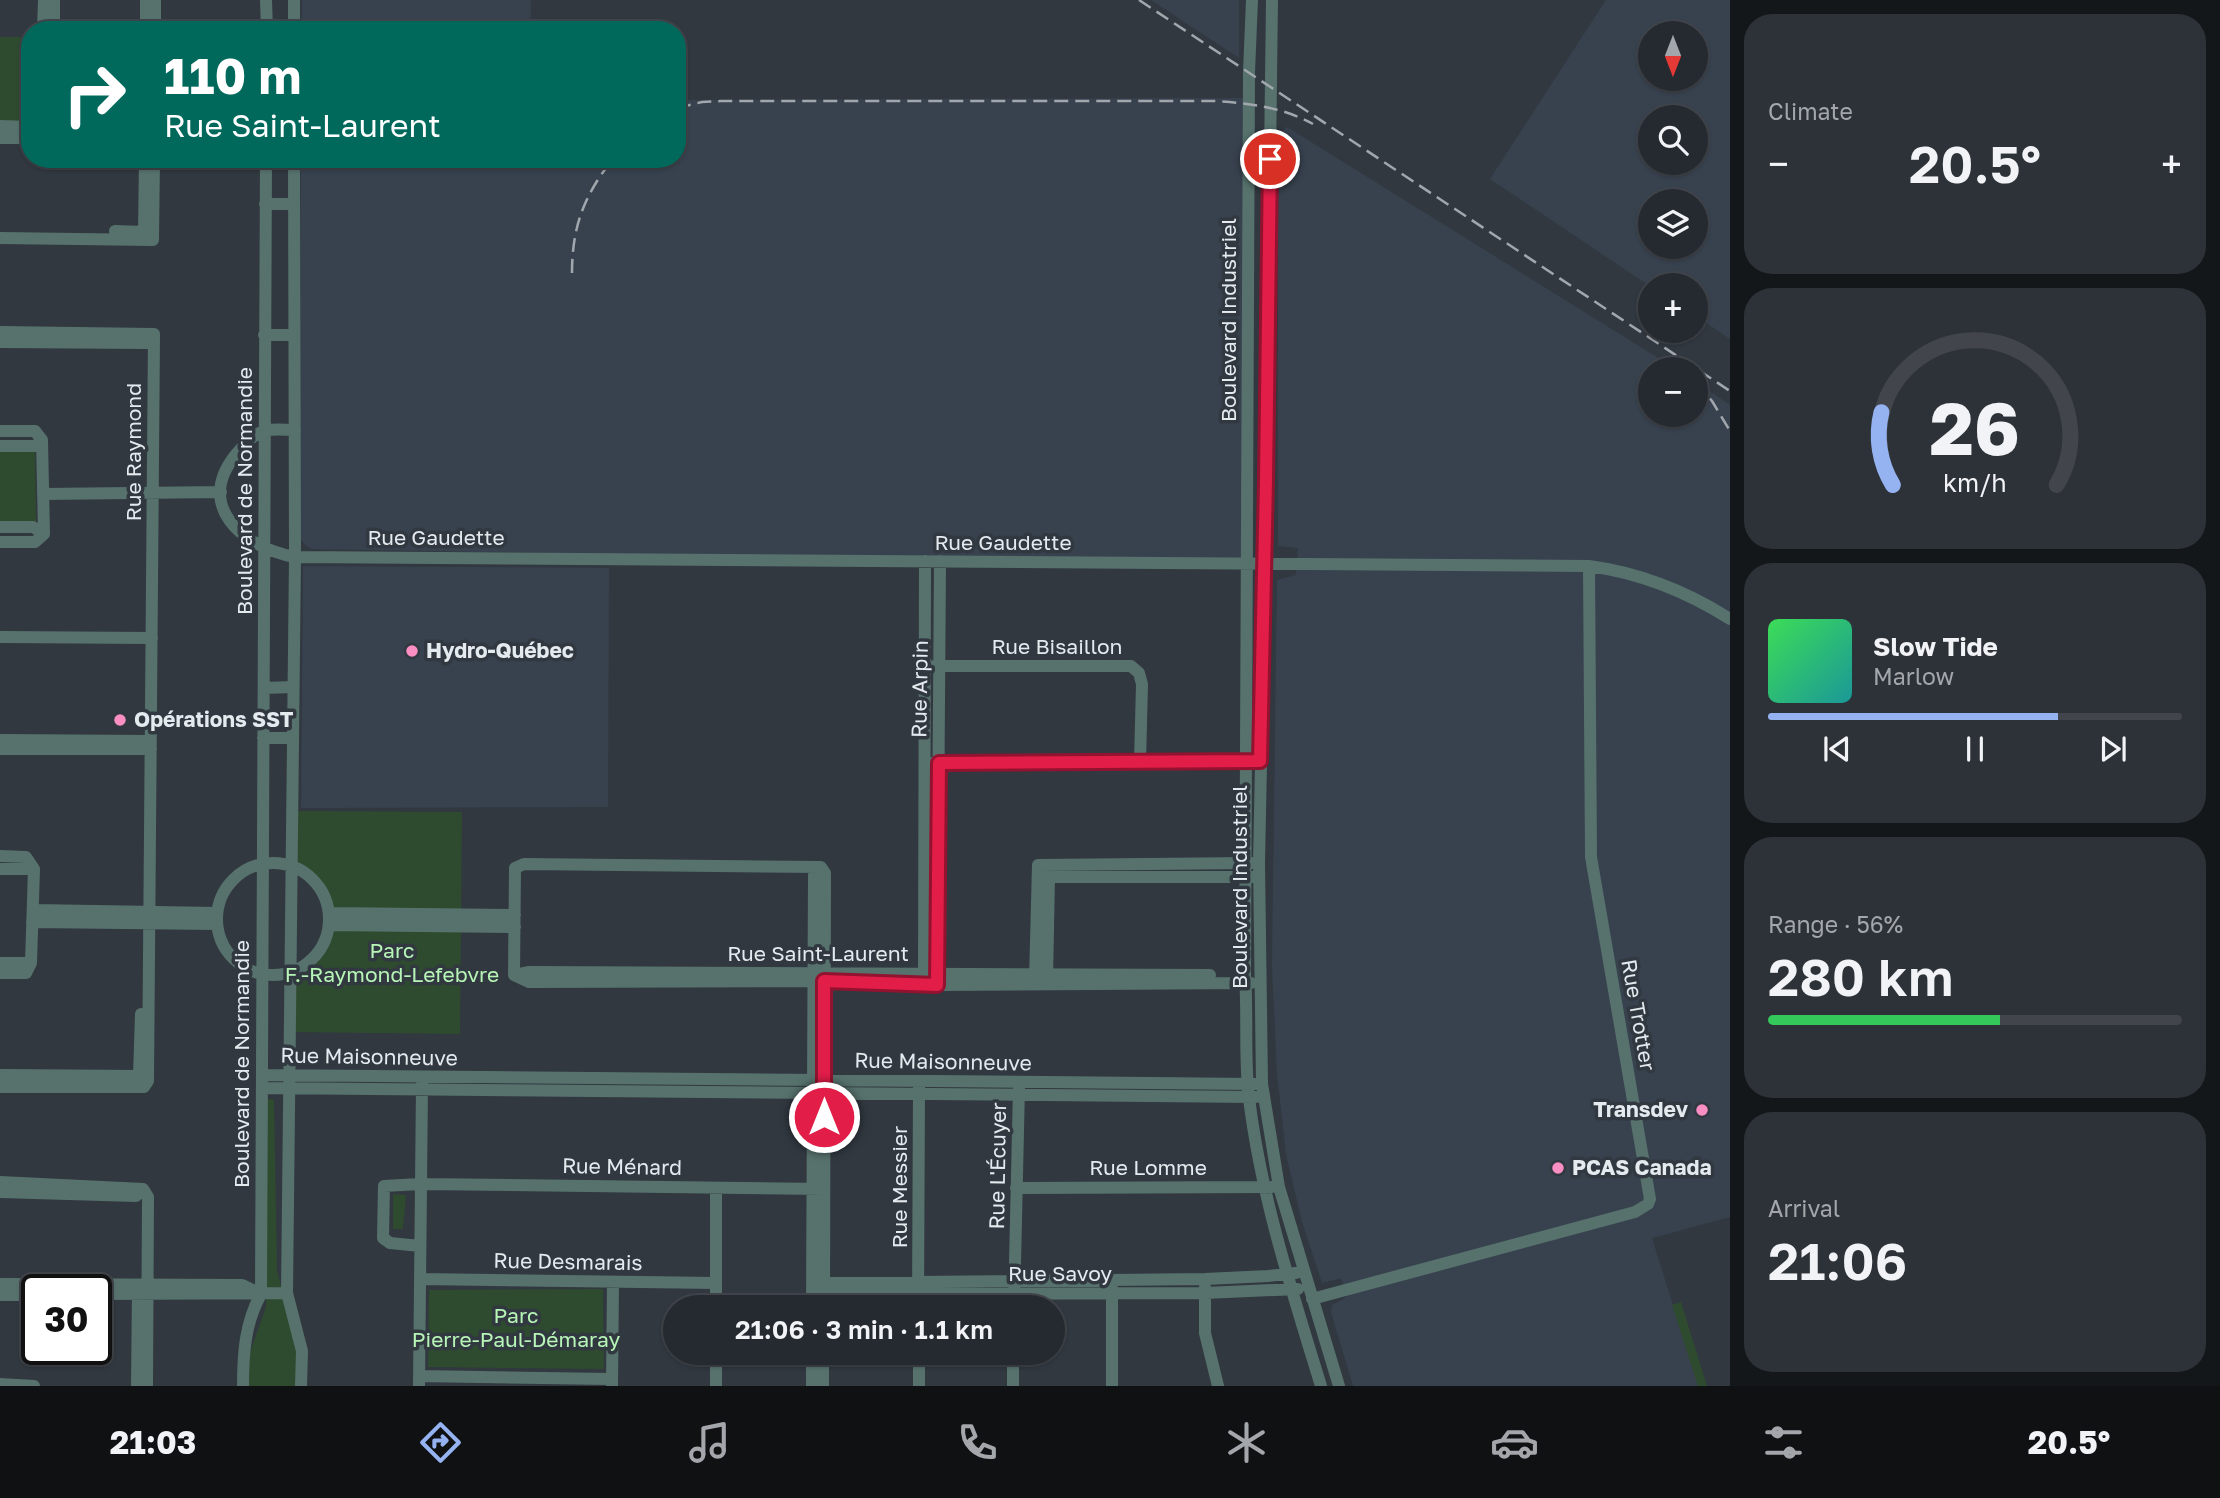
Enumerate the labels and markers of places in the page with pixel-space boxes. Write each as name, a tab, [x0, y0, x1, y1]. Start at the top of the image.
pin	[1240, 129, 1300, 189]
place label: Hydro-Québec	[426, 637, 574, 663]
marker: Hydro-Québec	[404, 643, 420, 659]
place label: Opérations SST	[134, 706, 294, 732]
marker: Opérations SST	[112, 712, 128, 728]
place label: Transdev	[1593, 1096, 1688, 1122]
marker: Transdev	[1694, 1102, 1710, 1118]
place label: PCAS Canada	[1572, 1154, 1712, 1180]
marker: PCAS Canada	[1550, 1160, 1566, 1176]

